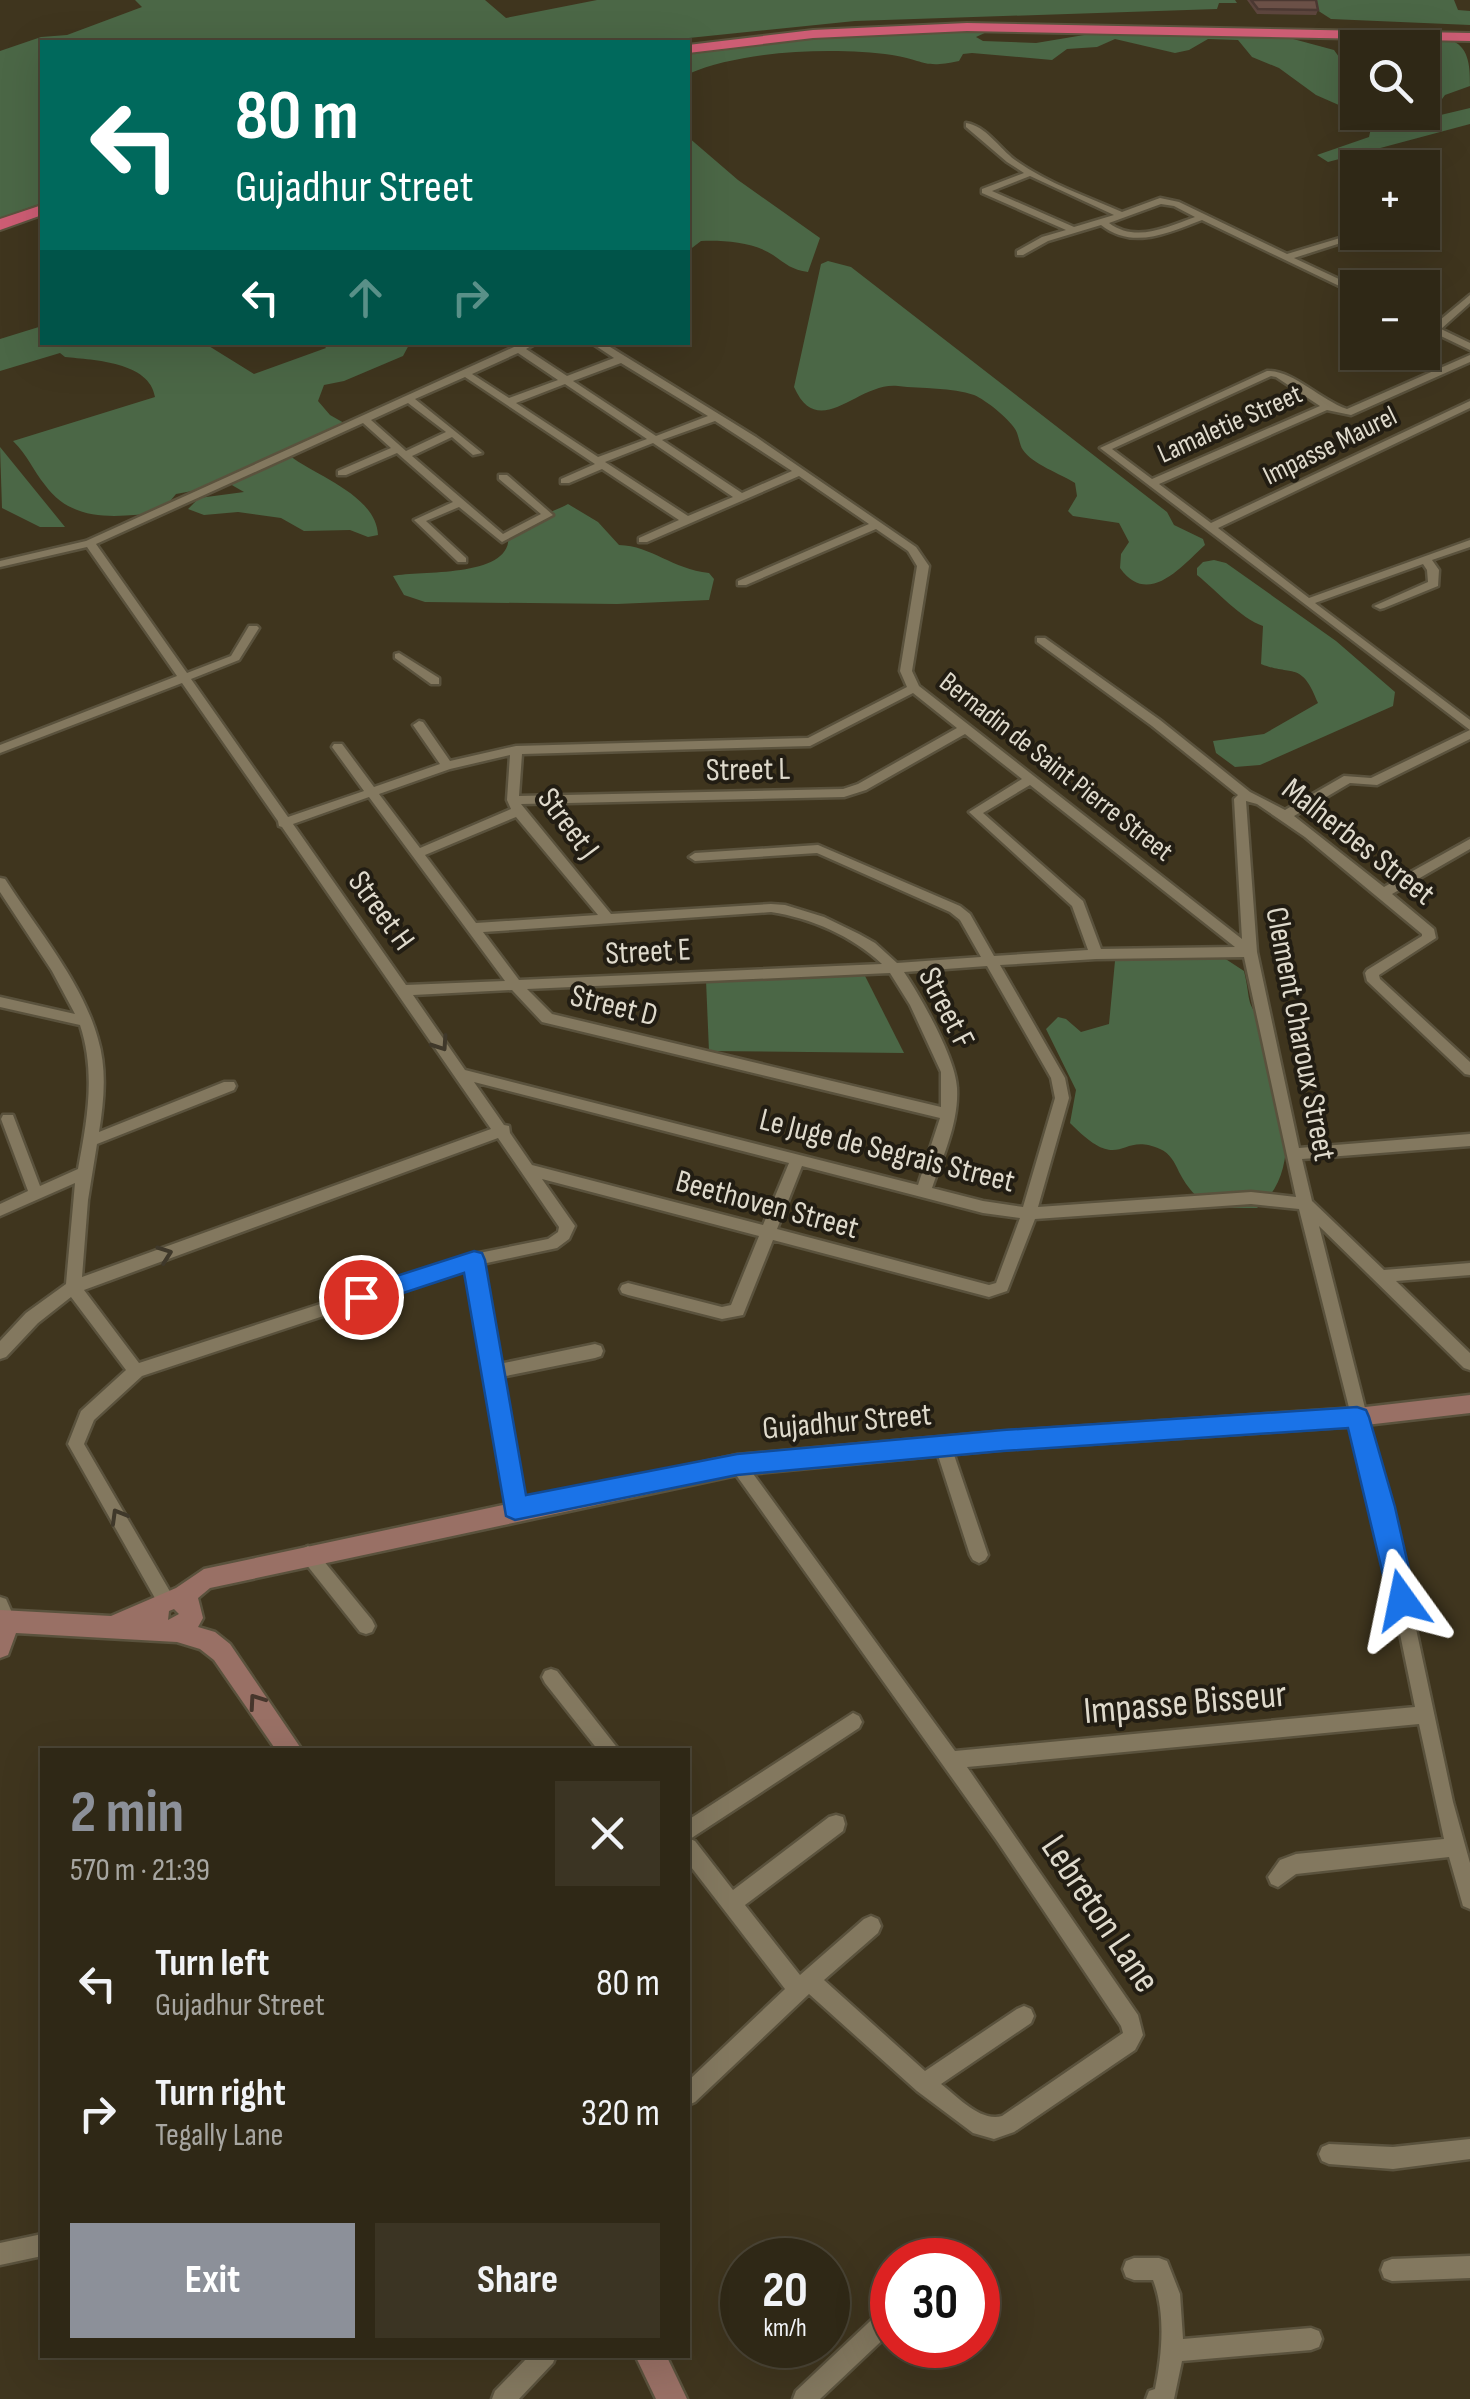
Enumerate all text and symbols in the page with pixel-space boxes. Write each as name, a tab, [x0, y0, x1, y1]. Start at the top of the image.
map controls	[1340, 30, 1440, 370]
button: search	[1340, 30, 1440, 130]
text: 80 m	[235, 75, 359, 159]
icon: left	[70, 80, 200, 210]
button: +	[1340, 150, 1440, 250]
text: Gujadhur Street	[235, 160, 474, 215]
icon: left	[233, 270, 288, 325]
icon: ahead	[338, 270, 393, 325]
icon: right	[443, 270, 498, 325]
button: −	[1340, 270, 1440, 370]
street label: Lamaletie Street	[1153, 377, 1307, 471]
street label: Impasse Maurel	[1258, 399, 1402, 493]
street label: Bernadin de Saint Pierre Street	[933, 666, 1179, 868]
street label: Street L	[705, 750, 791, 790]
street label: Malherbes Street	[1274, 770, 1442, 914]
street label: Street J	[529, 781, 607, 867]
street label: Street H	[339, 864, 423, 958]
street label: Clement Charoux Street	[1256, 904, 1344, 1164]
street label: Street E	[604, 930, 692, 974]
street label: Street F	[909, 961, 983, 1055]
street label: Street D	[566, 976, 662, 1036]
one-way arrow	[429, 1033, 447, 1052]
street label: Le Juge de Segrais Street	[755, 1100, 1019, 1202]
street label: Beethoven Street	[671, 1162, 863, 1248]
one-way arrow	[155, 1245, 172, 1266]
pin	[319, 1255, 404, 1340]
icon: arrive	[334, 1270, 389, 1325]
street label: Gujadhur Street	[761, 1395, 933, 1449]
one-way arrow	[110, 1509, 130, 1527]
position arrow	[1350, 1548, 1454, 1652]
street label: Impasse Bisseur	[1082, 1672, 1288, 1734]
one-way arrow	[250, 1694, 268, 1712]
text: 2 min	[70, 1777, 184, 1849]
button: close	[555, 1781, 660, 1886]
street label: Lebreton Lane	[1031, 1827, 1169, 2001]
text: 570 m · 21:39	[70, 1851, 210, 1890]
text: Turn left	[155, 1941, 269, 1986]
icon: left	[70, 1956, 125, 2011]
text: 80 m	[596, 1961, 660, 2006]
text: Gujadhur Street	[155, 1986, 325, 2025]
text: Turn right	[155, 2071, 286, 2116]
icon: right	[70, 2086, 125, 2141]
text: 320 m	[581, 2091, 660, 2136]
text: Tegally Lane	[155, 2116, 283, 2155]
button: Exit	[70, 2223, 355, 2338]
button: Share	[375, 2223, 660, 2338]
speed limit sign: 30	[870, 2238, 1000, 2368]
text: 20	[762, 2261, 808, 2321]
text: km/h	[763, 2313, 807, 2344]

